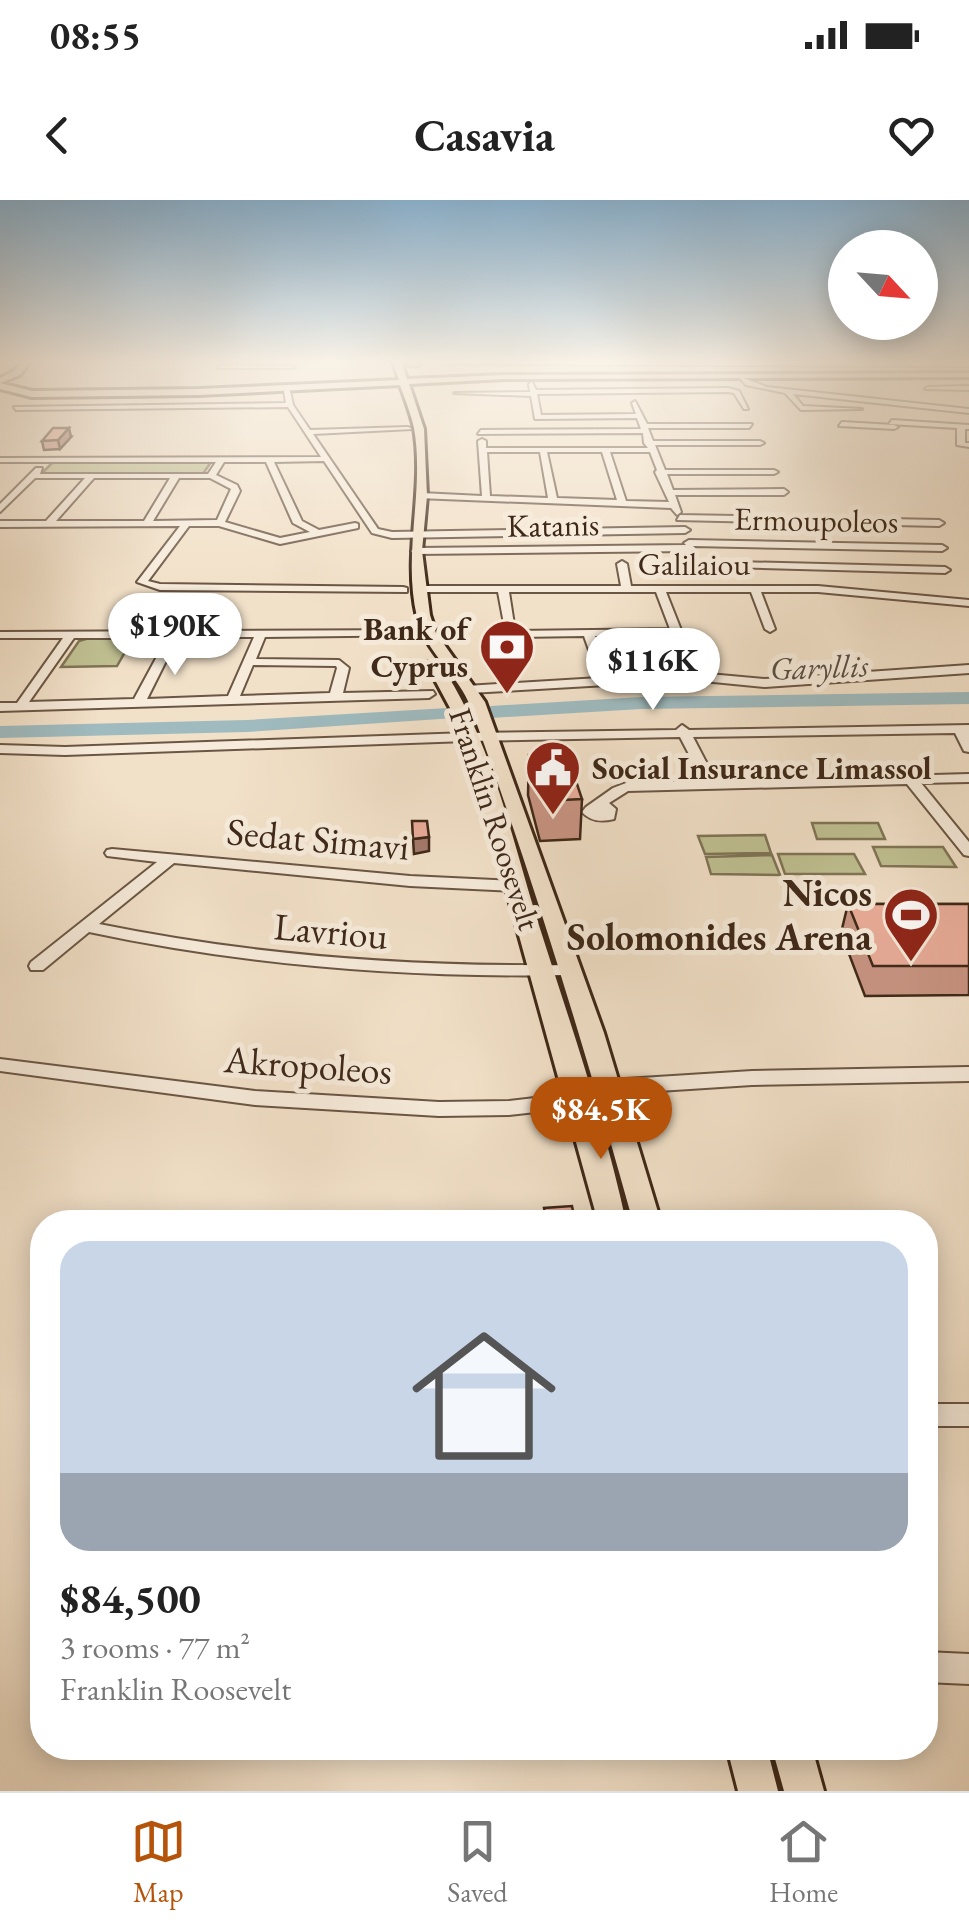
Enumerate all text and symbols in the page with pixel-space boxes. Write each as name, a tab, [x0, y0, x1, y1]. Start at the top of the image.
text: 08:55	[50, 11, 141, 60]
text: Casavia	[414, 106, 555, 164]
icon: back	[30, 108, 85, 163]
icon: heart	[884, 108, 939, 163]
north arrow	[828, 230, 938, 340]
map controls	[828, 230, 938, 340]
street label: Ermoupoleos	[733, 498, 899, 542]
street label: Katanis	[506, 503, 600, 547]
street label: Galilaiou	[638, 543, 750, 585]
pin: $190K	[105, 593, 245, 678]
text: $190K	[130, 604, 220, 646]
place label: Bank of Cyprus	[363, 608, 471, 687]
bank icon: Bank of Cyprus	[477, 617, 537, 696]
pin: $116K	[583, 628, 723, 713]
text: $116K	[608, 639, 698, 681]
water label: Garyllis	[769, 644, 869, 690]
street label: Franklin Roosevelt	[439, 703, 551, 935]
public building icon: Social Insurance Limassol	[523, 738, 583, 817]
place label: Social Insurance Limassol	[592, 747, 932, 789]
street label: Sedat Simavi	[225, 806, 411, 871]
place label: Nicos Solomonides Arena	[567, 868, 872, 961]
sports icon: Nicos Solomonides Arena	[881, 885, 941, 964]
street label: Lavriou	[272, 901, 390, 960]
street label: Akropoleos	[221, 1034, 394, 1095]
pin: $84.5K	[520, 1077, 682, 1162]
text: $84.5K	[552, 1088, 650, 1130]
icon: home	[394, 1306, 574, 1486]
text: $84,500	[60, 1571, 201, 1626]
text: 3 rooms · 77 m²	[60, 1626, 250, 1668]
text: Franklin Roosevelt	[60, 1668, 291, 1710]
tab: Map	[131, 1814, 186, 1910]
tab: Saved	[447, 1814, 507, 1910]
tab: Home	[769, 1814, 838, 1910]

